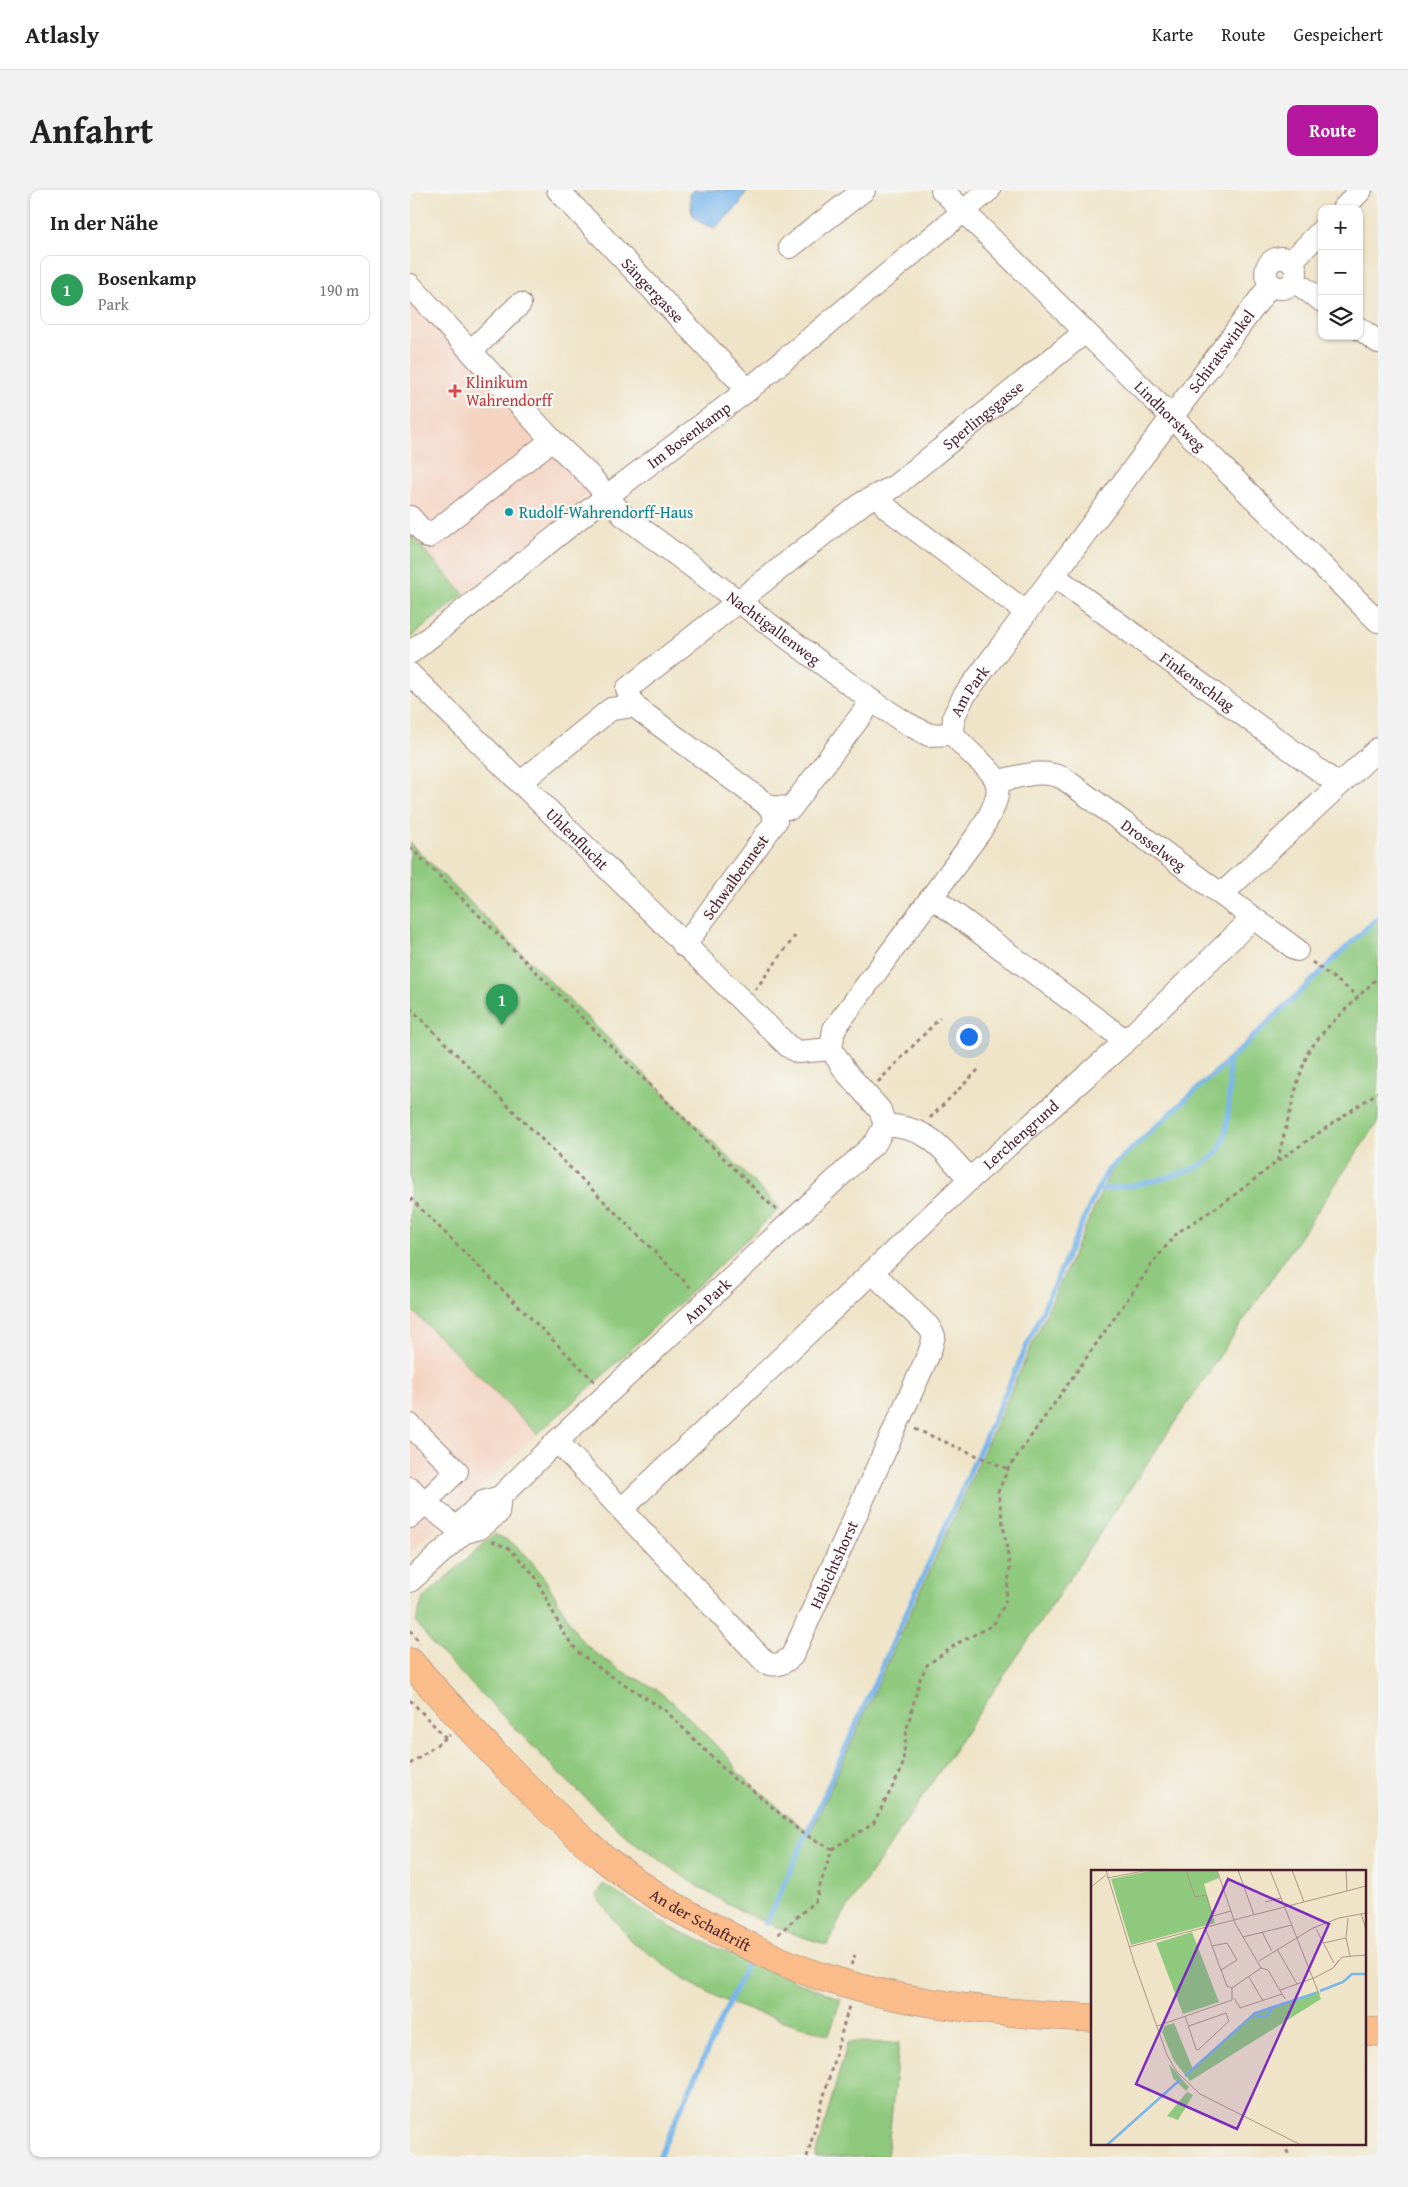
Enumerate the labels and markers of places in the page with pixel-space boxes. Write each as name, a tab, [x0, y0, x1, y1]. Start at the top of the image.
place label: Klinikum Wahrendorff	[466, 370, 554, 412]
marker: Klinikum Wahrendorff	[448, 384, 462, 398]
place label: Rudolf-Wahrendorff-Haus	[519, 500, 693, 524]
marker: Rudolf-Wahrendorff-Haus	[503, 506, 515, 518]
pin: 1	[486, 984, 518, 1025]

